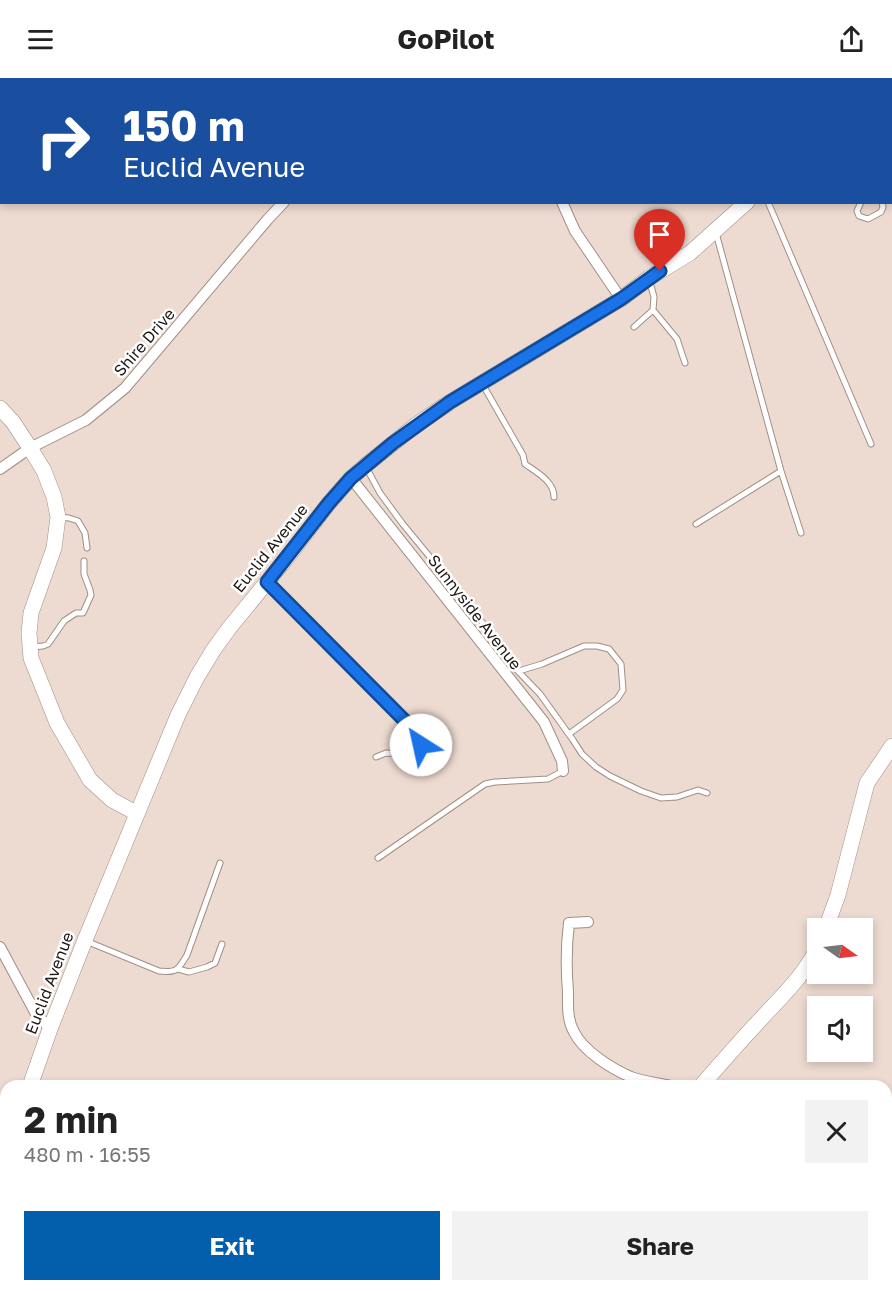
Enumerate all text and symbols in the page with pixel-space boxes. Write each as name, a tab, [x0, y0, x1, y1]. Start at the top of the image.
icon: menu	[24, 23, 57, 56]
text: GoPilot	[397, 23, 495, 55]
icon: share	[835, 23, 868, 56]
text: 150 m	[123, 100, 245, 150]
icon: right	[24, 102, 102, 180]
text: Euclid Avenue	[123, 151, 305, 183]
pin	[634, 209, 685, 271]
icon: arrive	[643, 218, 676, 251]
street label: Shire Drive	[109, 304, 179, 380]
street label: Euclid Avenue	[228, 500, 312, 596]
street label: Sunnyside Avenue	[424, 550, 526, 674]
position arrow	[389, 713, 453, 777]
north arrow	[807, 918, 873, 984]
map controls	[807, 918, 873, 1062]
street label: Euclid Avenue	[20, 929, 78, 1037]
button: sound	[807, 996, 873, 1062]
text: 2 min	[24, 1098, 118, 1141]
button: close	[805, 1100, 868, 1163]
text: 480 m · 16:55	[24, 1142, 151, 1166]
button: Exit	[24, 1211, 440, 1280]
button: Share	[452, 1211, 868, 1280]

